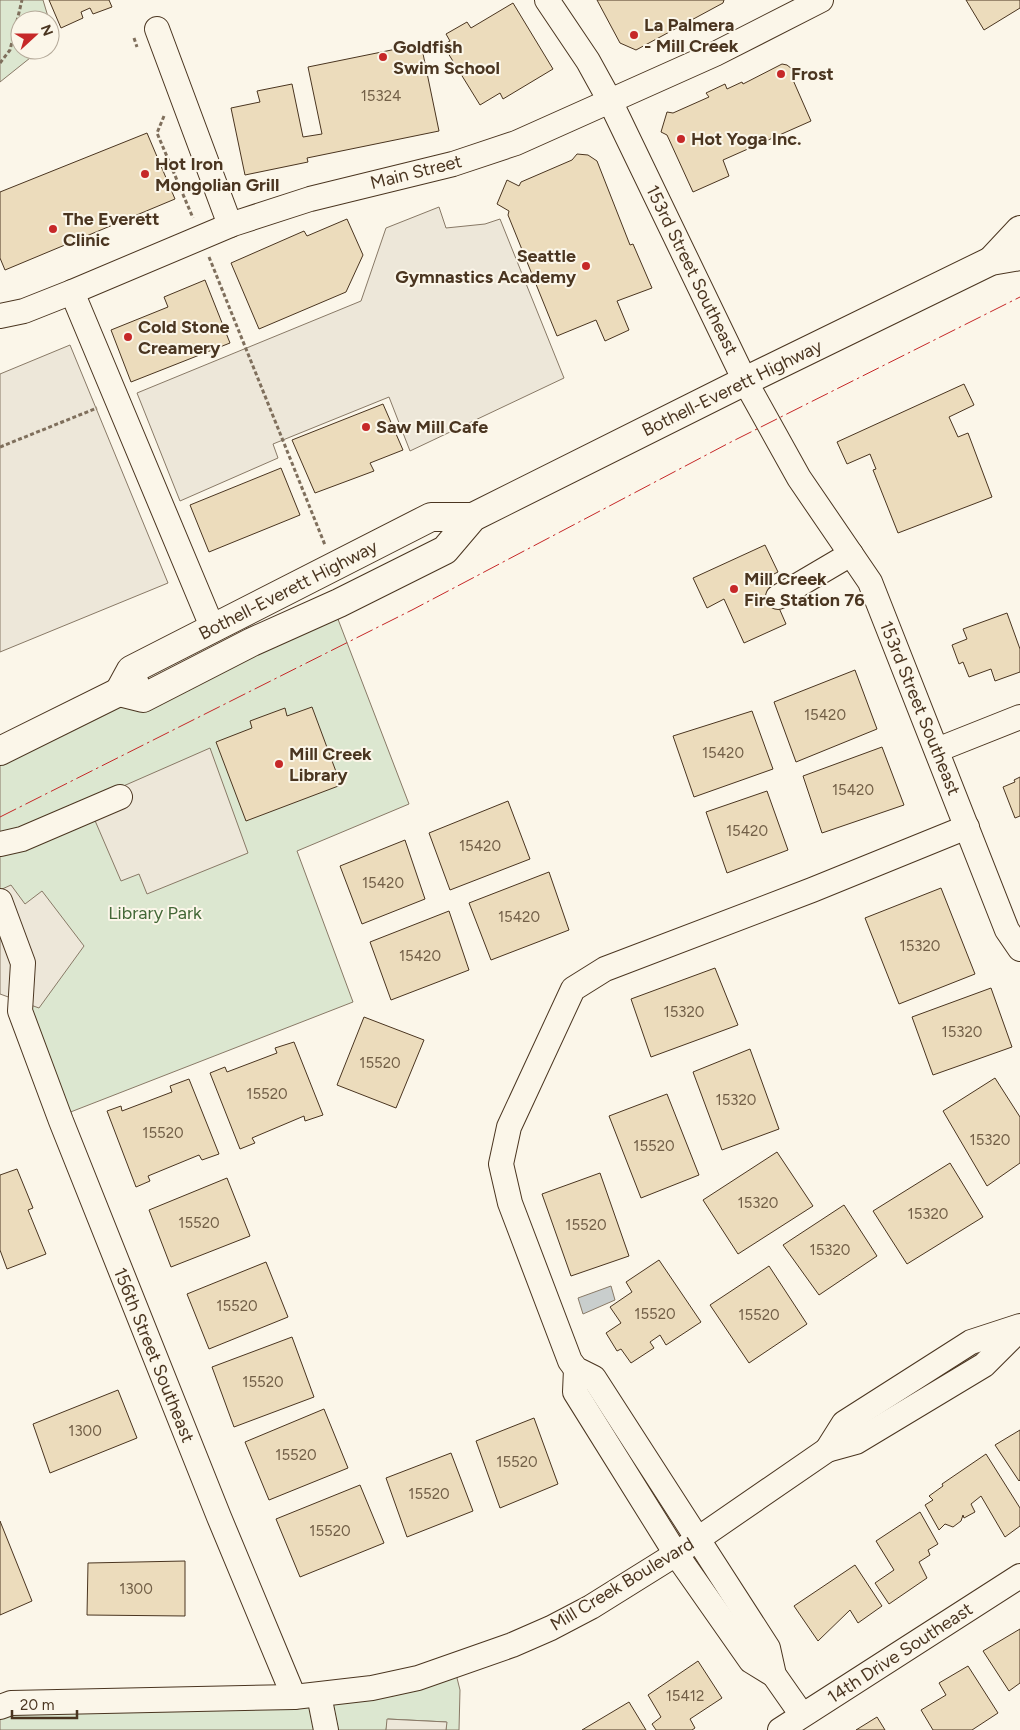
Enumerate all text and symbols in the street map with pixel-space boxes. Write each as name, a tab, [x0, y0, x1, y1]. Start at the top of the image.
north arrow	[10, 10, 60, 60]
place label: La Palmera - Mill Creek	[644, 14, 739, 57]
text: N	[37, 22, 57, 39]
marker: La Palmera - Mill Creek	[628, 29, 640, 41]
place label: Goldfish Swim School	[393, 36, 500, 79]
marker: Goldfish Swim School	[377, 51, 389, 63]
place label: Frost	[791, 63, 834, 85]
marker: Frost	[775, 68, 787, 80]
house number: 15324	[361, 87, 401, 105]
place label: Hot Yoga Inc.	[691, 128, 801, 150]
marker: Hot Yoga Inc.	[675, 133, 687, 145]
street label: Main Street	[368, 150, 464, 194]
place label: Hot Iron Mongolian Grill	[155, 153, 279, 196]
marker: Hot Iron Mongolian Grill	[139, 168, 151, 180]
street label: 153rd Street Southeast	[641, 182, 743, 359]
place label: The Everett Clinic	[63, 208, 160, 251]
marker: The Everett Clinic	[47, 223, 59, 235]
place label: Seattle Gymnastics Academy	[395, 245, 577, 288]
marker: Seattle Gymnastics Academy	[580, 260, 592, 272]
place label: Cold Stone Creamery	[138, 316, 230, 359]
marker: Cold Stone Creamery	[122, 331, 134, 343]
street label: Bothell-Everett Highway	[638, 335, 826, 441]
place label: Saw Mill Cafe	[376, 416, 488, 438]
marker: Saw Mill Cafe	[360, 421, 372, 433]
street label: Bothell-Everett Highway	[195, 535, 382, 645]
place label: Mill Creek Fire Station 76	[744, 568, 865, 611]
marker: Mill Creek Fire Station 76	[728, 583, 740, 595]
street label: 153rd Street Southeast	[875, 618, 965, 799]
house number: 15420	[804, 706, 846, 724]
place label: Mill Creek Library	[289, 743, 372, 786]
house number: 15420	[702, 744, 744, 762]
marker: Mill Creek Library	[273, 758, 285, 770]
house number: 15420	[832, 781, 874, 799]
house number: 15420	[726, 822, 768, 840]
house number: 15420	[459, 837, 501, 855]
house number: 15420	[362, 874, 404, 892]
park label: Library Park	[108, 902, 202, 924]
house number: 15420	[498, 908, 540, 926]
house number: 15320	[900, 937, 940, 955]
house number: 15420	[399, 947, 441, 965]
house number: 15320	[664, 1003, 704, 1021]
house number: 15320	[942, 1023, 982, 1041]
house number: 15520	[359, 1054, 401, 1072]
house number: 15520	[246, 1085, 288, 1103]
house number: 15320	[716, 1091, 756, 1109]
house number: 15520	[142, 1124, 184, 1142]
house number: 15320	[970, 1131, 1010, 1149]
house number: 15520	[633, 1137, 675, 1155]
house number: 15320	[738, 1194, 778, 1212]
house number: 15320	[908, 1205, 948, 1223]
house number: 15520	[178, 1214, 220, 1232]
house number: 15520	[565, 1216, 607, 1234]
house number: 15320	[810, 1241, 850, 1259]
street label: 156th Street Southeast	[109, 1264, 199, 1446]
house number: 15520	[216, 1297, 258, 1315]
house number: 15520	[634, 1305, 676, 1323]
house number: 15520	[738, 1306, 780, 1324]
house number: 15520	[242, 1373, 284, 1391]
house number: 1300	[68, 1422, 102, 1440]
house number: 15520	[275, 1446, 317, 1464]
house number: 15520	[496, 1453, 538, 1471]
house number: 15520	[408, 1485, 450, 1503]
house number: 15520	[309, 1522, 351, 1540]
street label: Mill Creek Boulevard	[546, 1532, 698, 1636]
house number: 1300	[119, 1580, 153, 1598]
street label: 14th Drive Southeast	[823, 1598, 977, 1708]
house number: 15412	[666, 1687, 704, 1705]
scale bar	[12, 1688, 78, 1720]
text: 20 m	[20, 1696, 54, 1714]

